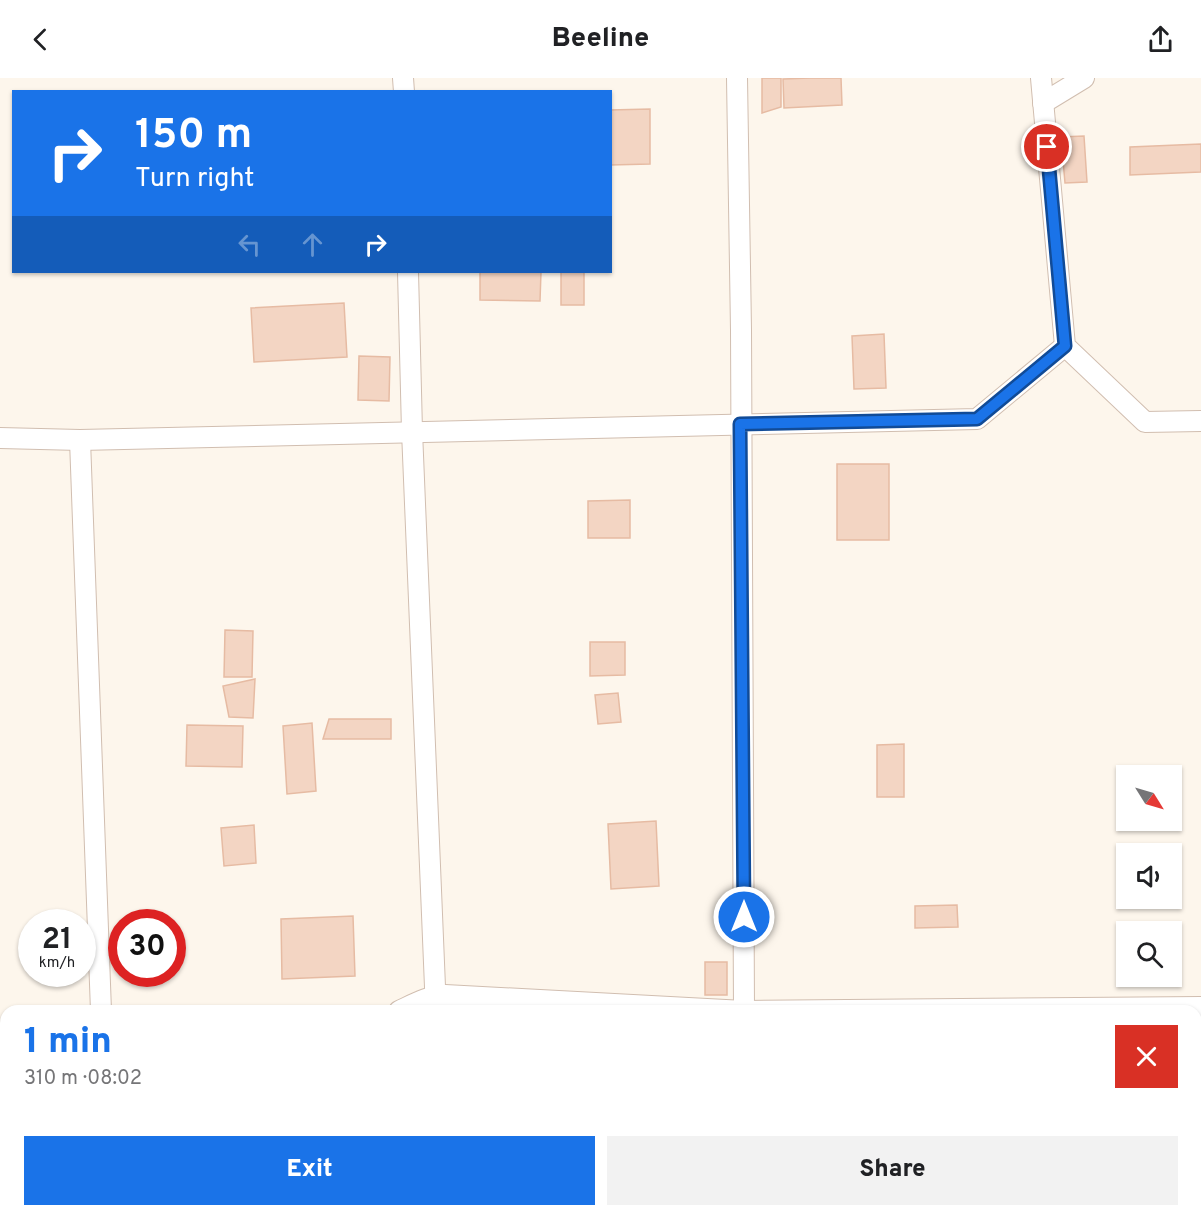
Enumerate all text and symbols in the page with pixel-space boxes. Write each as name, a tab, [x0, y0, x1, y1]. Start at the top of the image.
text: Beeline	[552, 22, 649, 56]
icon: back	[24, 23, 57, 56]
icon: share	[1144, 23, 1177, 56]
text: 150 m	[135, 110, 252, 163]
icon: right	[36, 114, 114, 192]
pin	[1021, 121, 1072, 172]
icon: arrive	[1030, 130, 1063, 163]
text: Turn right	[135, 162, 254, 196]
icon: left	[233, 228, 266, 261]
icon: ahead	[296, 228, 329, 261]
icon: right	[359, 228, 392, 261]
north arrow	[1116, 765, 1182, 831]
map controls	[1116, 765, 1182, 987]
button: sound	[1116, 843, 1182, 909]
position arrow	[712, 885, 776, 949]
speed limit sign: 30	[108, 909, 186, 987]
button: search	[1116, 921, 1182, 987]
text: 21	[42, 922, 72, 959]
text: km/h	[39, 954, 75, 973]
text: 1 min	[24, 1020, 112, 1066]
button: close	[1115, 1025, 1178, 1088]
text: 310 m · 08:02	[24, 1066, 142, 1092]
button: Exit	[24, 1136, 595, 1205]
button: Share	[607, 1136, 1178, 1205]

